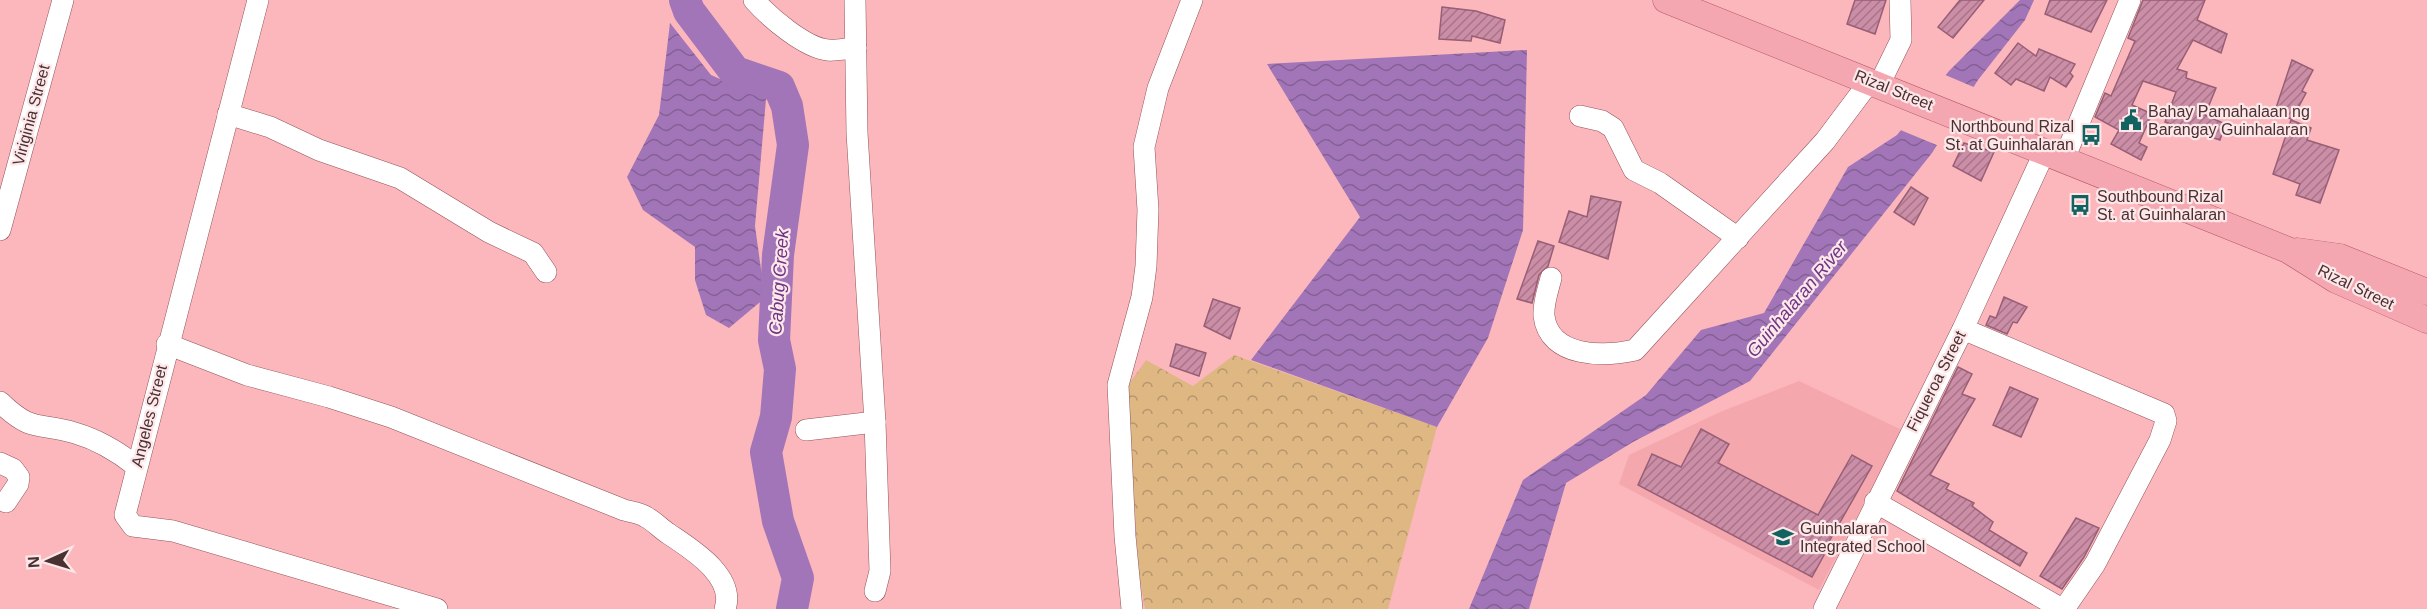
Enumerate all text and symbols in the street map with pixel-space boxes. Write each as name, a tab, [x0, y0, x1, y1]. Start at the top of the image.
street label: Viriginia Street	[9, 62, 53, 167]
street label: Rizal Street	[1852, 67, 1936, 114]
place label: Bahay Pamahalaan ng Barangay Guinhalaran	[2148, 103, 2310, 138]
public building icon: Bahay Pamahalaan ng Barangay Guinhalaran	[2119, 108, 2143, 132]
place label: Northbound Rizal St. at Guinhalaran	[1945, 118, 2074, 153]
bus stop icon: Northbound Rizal St. at Guinhalaran	[2079, 123, 2103, 147]
place label: Southbound Rizal St. at Guinhalaran	[2097, 188, 2226, 223]
bus stop icon: Southbound Rizal St. at Guinhalaran	[2068, 193, 2092, 217]
water label: Cabug Creek	[765, 227, 793, 336]
water label: Guinhalaran River	[1743, 236, 1852, 361]
street label: Rizal Street	[2315, 261, 2397, 313]
street label: Fiqueroa Street	[1903, 328, 1969, 434]
street label: Angeles Street	[128, 362, 170, 469]
place label: Guinhalaran Integrated School	[1800, 520, 1925, 555]
school or university icon: Guinhalaran Integrated School	[1771, 525, 1795, 549]
north arrow	[18, 531, 78, 591]
text: N	[25, 556, 42, 568]

